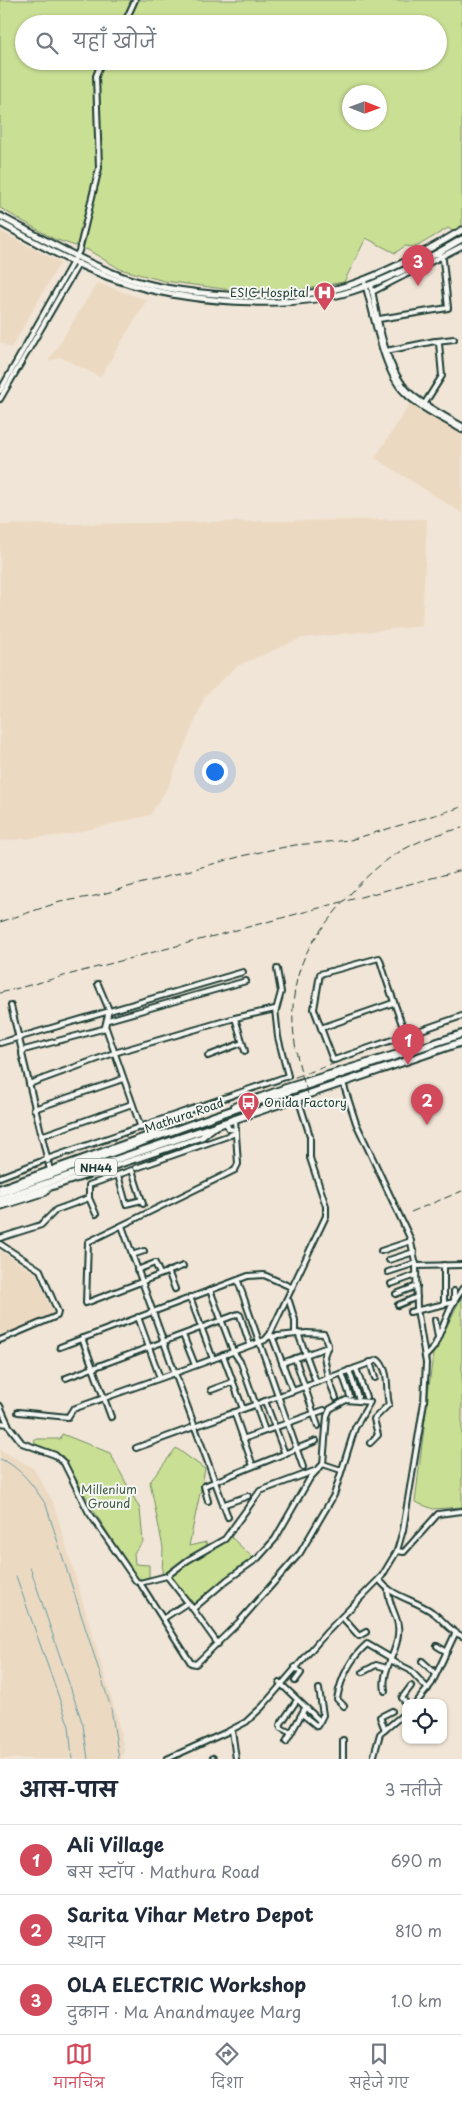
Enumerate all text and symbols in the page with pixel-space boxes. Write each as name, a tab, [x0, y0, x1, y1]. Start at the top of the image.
search box	[15, 15, 447, 70]
text: यहाँ खोजें	[73, 26, 156, 54]
icon: search	[33, 29, 61, 57]
north arrow	[342, 85, 387, 130]
pin: 3	[402, 245, 434, 286]
hospital icon: ESIC Hospital	[313, 280, 337, 311]
place label: ESIC Hospital	[230, 283, 309, 301]
your location	[202, 759, 228, 785]
pin: 1	[392, 1024, 424, 1065]
pin: 2	[411, 1084, 443, 1125]
bus stop icon: Onida Factory	[236, 1090, 260, 1121]
street label: Mathura Road	[142, 1093, 226, 1137]
place label: Onida Factory	[264, 1093, 347, 1111]
road number: NH44	[75, 1158, 117, 1176]
park label: Millenium Ground	[81, 1480, 137, 1512]
map controls	[402, 1699, 447, 1744]
button: locate	[402, 1699, 447, 1744]
text: आस-पास	[20, 1772, 117, 1804]
text: 3 नतीजे	[385, 1777, 442, 1801]
text: Ali Village	[67, 1830, 164, 1858]
text: 1	[32, 1848, 40, 1872]
text: 690 m	[391, 1848, 442, 1872]
text: बस स्टॉप · Mathura Road	[67, 1859, 260, 1883]
text: Sarita Vihar Metro Depot	[67, 1900, 314, 1928]
text: 2	[30, 1918, 42, 1942]
text: 810 m	[395, 1918, 442, 1942]
text: स्थान	[67, 1929, 105, 1953]
text: OLA ELECTRIC Workshop	[67, 1970, 306, 1998]
text: 3	[31, 1988, 41, 2012]
text: 1.0 km	[391, 1988, 442, 2012]
text: दुकान · Ma Anandmayee Marg	[67, 1999, 301, 2023]
tab: मानचित्र	[53, 2040, 105, 2099]
tab: दिशा	[211, 2040, 243, 2099]
tab: सहेजे गए	[350, 2040, 409, 2099]

